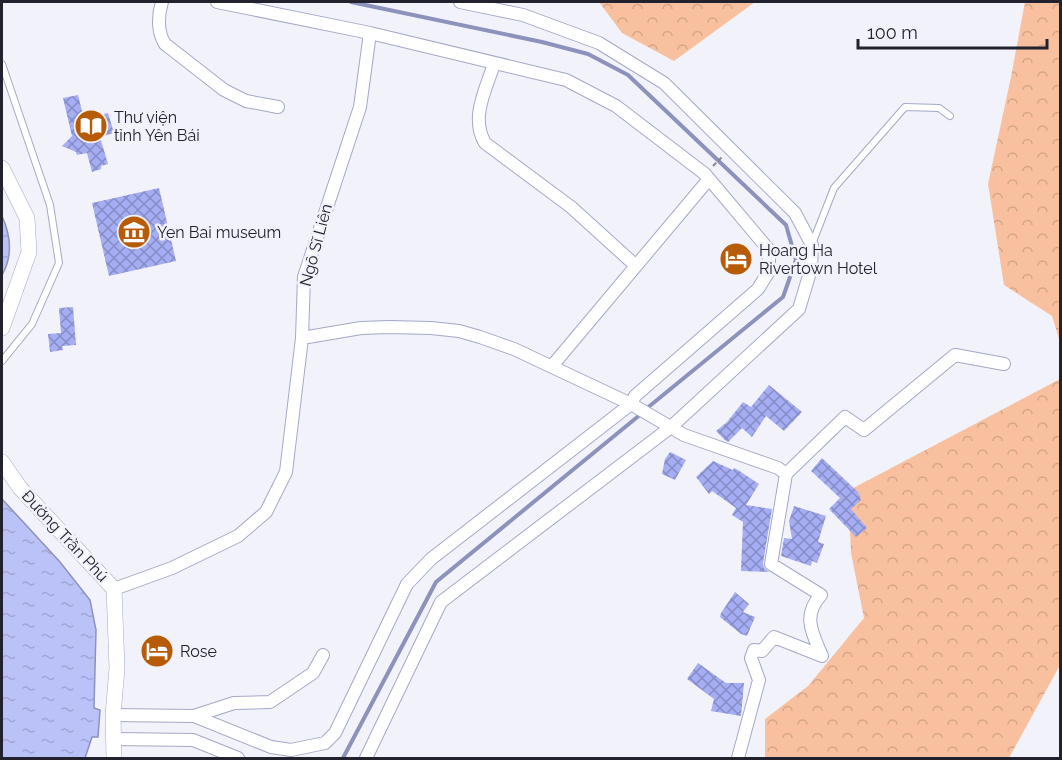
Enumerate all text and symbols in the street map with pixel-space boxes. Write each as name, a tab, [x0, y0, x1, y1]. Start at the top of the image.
scale bar	[858, 12, 1047, 50]
text: 100 m	[867, 22, 918, 43]
library icon: Thư viện tỉnh Yên Bái	[73, 108, 109, 144]
place label: Thư viện tỉnh Yên Bái	[114, 108, 200, 145]
street label: Ngô Sĩ Liên	[296, 202, 336, 288]
museum icon: Yen Bai museum	[116, 214, 152, 250]
place label: Yen Bai museum	[157, 223, 281, 242]
hotel icon: Hoang Ha Rivertown Hotel	[718, 241, 754, 277]
place label: Hoang Ha Rivertown Hotel	[759, 241, 878, 278]
street label: Đường Trần Phú	[18, 486, 112, 586]
hotel icon: Rose	[139, 633, 175, 669]
place label: Rose	[180, 642, 217, 661]

